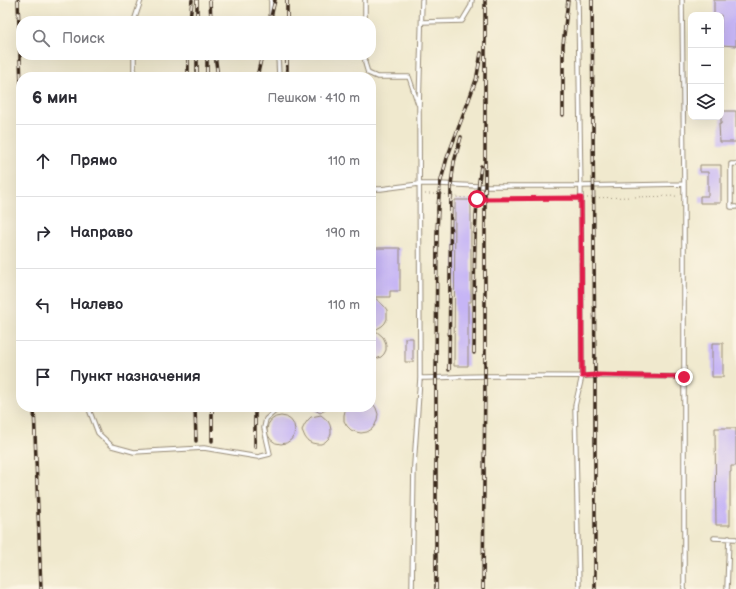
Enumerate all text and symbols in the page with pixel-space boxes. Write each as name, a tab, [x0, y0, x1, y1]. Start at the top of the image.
map controls	[688, 12, 724, 120]
button: +	[688, 12, 724, 48]
search box	[16, 16, 376, 60]
icon: search	[30, 27, 52, 49]
text: Поиск	[62, 29, 105, 48]
button: −	[688, 48, 724, 84]
button: layers	[688, 84, 724, 120]
text: 6 мин	[32, 88, 78, 108]
text: Пешком · 410 m	[268, 90, 360, 106]
icon: ahead	[32, 150, 54, 172]
text: Прямо	[70, 151, 117, 170]
text: 110 m	[328, 153, 360, 169]
route start	[468, 190, 486, 208]
icon: right	[32, 222, 54, 244]
text: Направо	[70, 223, 133, 242]
text: 190 m	[326, 225, 360, 241]
icon: left	[32, 294, 54, 316]
text: Налево	[70, 295, 123, 314]
text: 110 m	[328, 297, 360, 313]
icon: arrive	[32, 366, 54, 388]
text: Пункт назначения	[70, 367, 201, 386]
route end	[675, 368, 693, 386]

